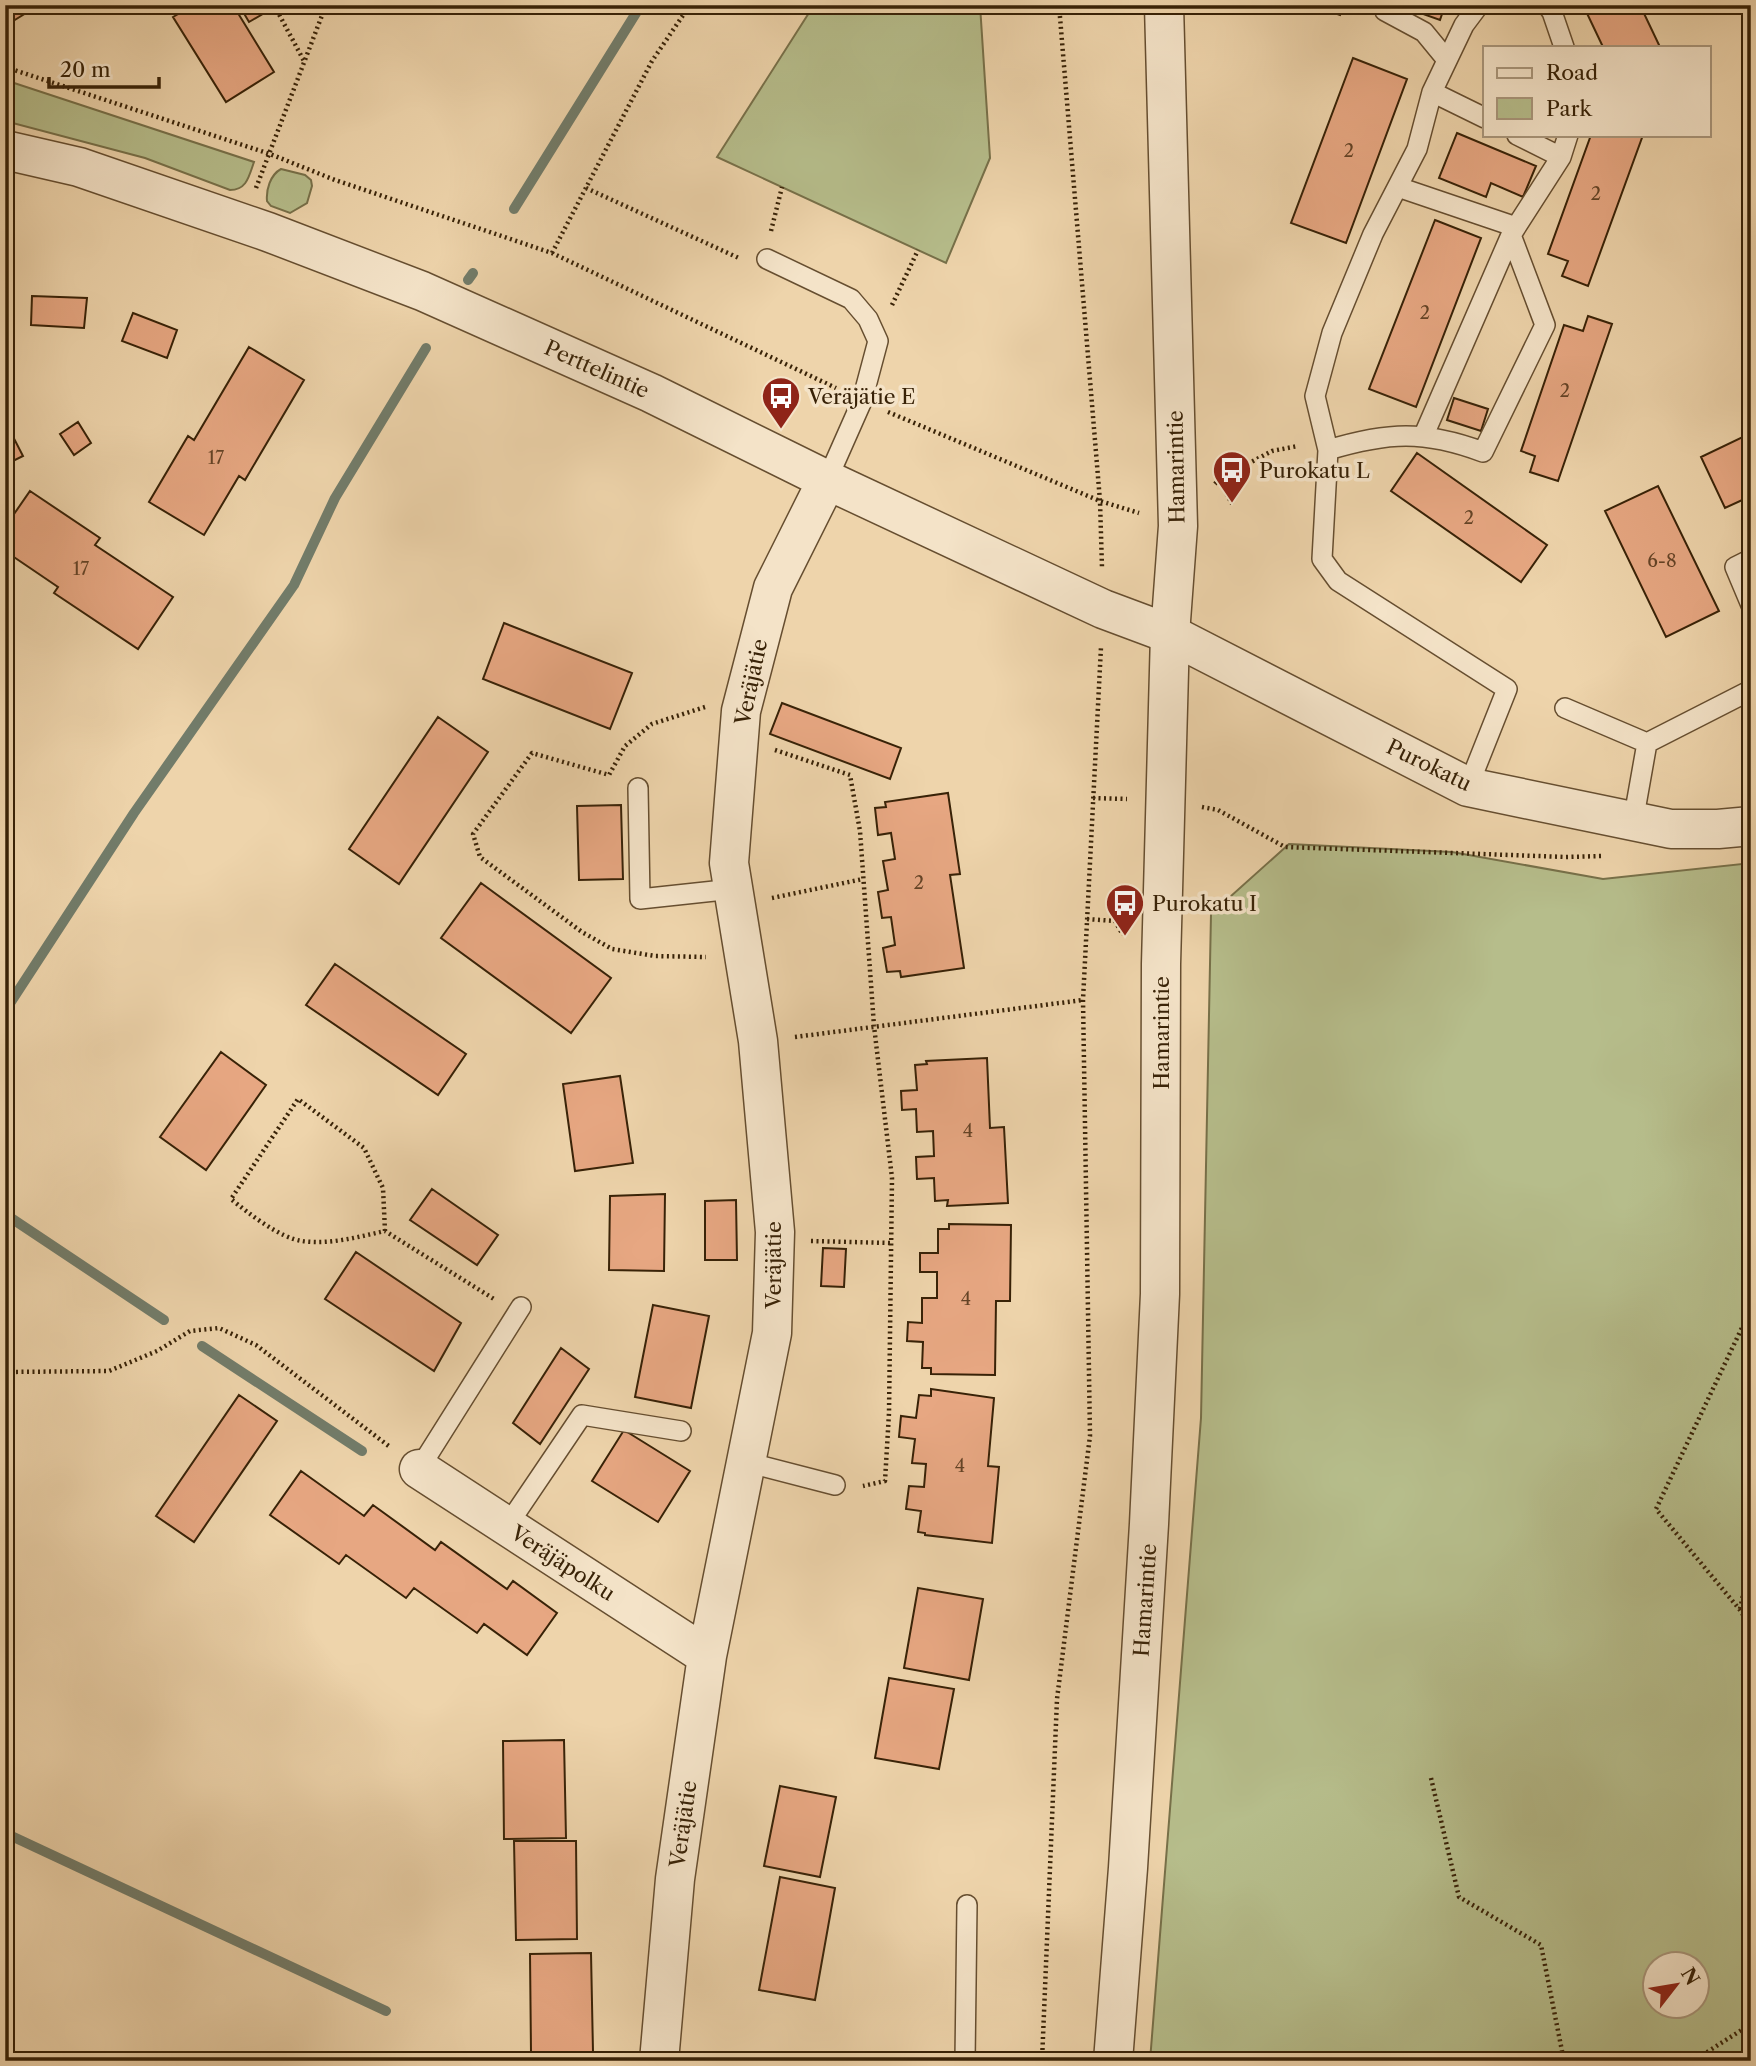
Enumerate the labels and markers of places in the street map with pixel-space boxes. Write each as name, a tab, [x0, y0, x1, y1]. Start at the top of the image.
bus stop icon: Veräjätie E	[760, 375, 802, 430]
place label: Veräjätie E	[807, 384, 916, 409]
bus stop icon: Purokatu L	[1211, 449, 1253, 504]
place label: Purokatu L	[1259, 458, 1370, 483]
bus stop icon: Purokatu I	[1104, 882, 1146, 937]
place label: Purokatu I	[1152, 891, 1257, 916]

